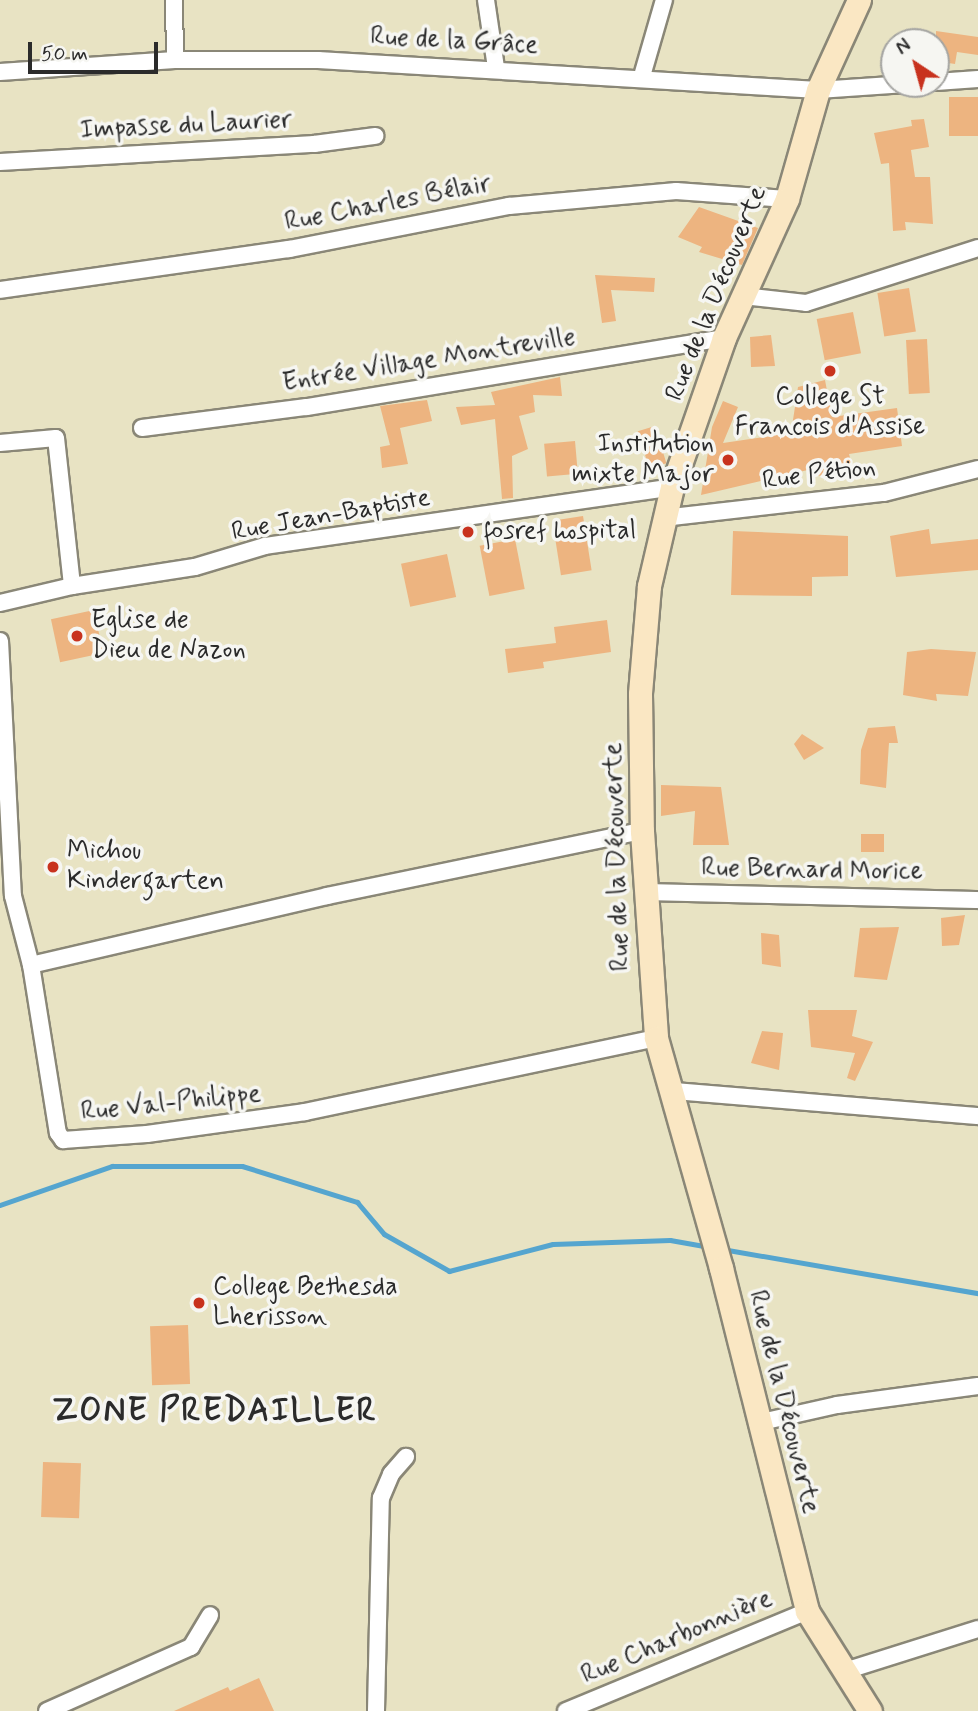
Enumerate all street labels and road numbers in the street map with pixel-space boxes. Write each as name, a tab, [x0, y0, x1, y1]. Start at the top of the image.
street label: Rue de la Grâce	[369, 22, 539, 62]
street label: Impasse du Laurier	[80, 105, 292, 147]
street label: Rue Charles Bélair	[284, 169, 492, 239]
street label: Rue de la Découverte	[660, 182, 774, 406]
street label: Entrée Village Montreville	[286, 323, 572, 399]
street label: Rue Pétion	[761, 453, 877, 497]
street label: Rue Jean-Baptiste	[229, 483, 433, 549]
street label: Rue de la Découverte	[598, 742, 638, 972]
street label: Rue Bernard Morice	[701, 853, 923, 889]
street label: Rue Val-Philippe	[81, 1079, 261, 1129]
street label: Rue de la Découverte	[740, 1287, 826, 1517]
street label: Rue Charbonnière	[578, 1584, 776, 1692]

